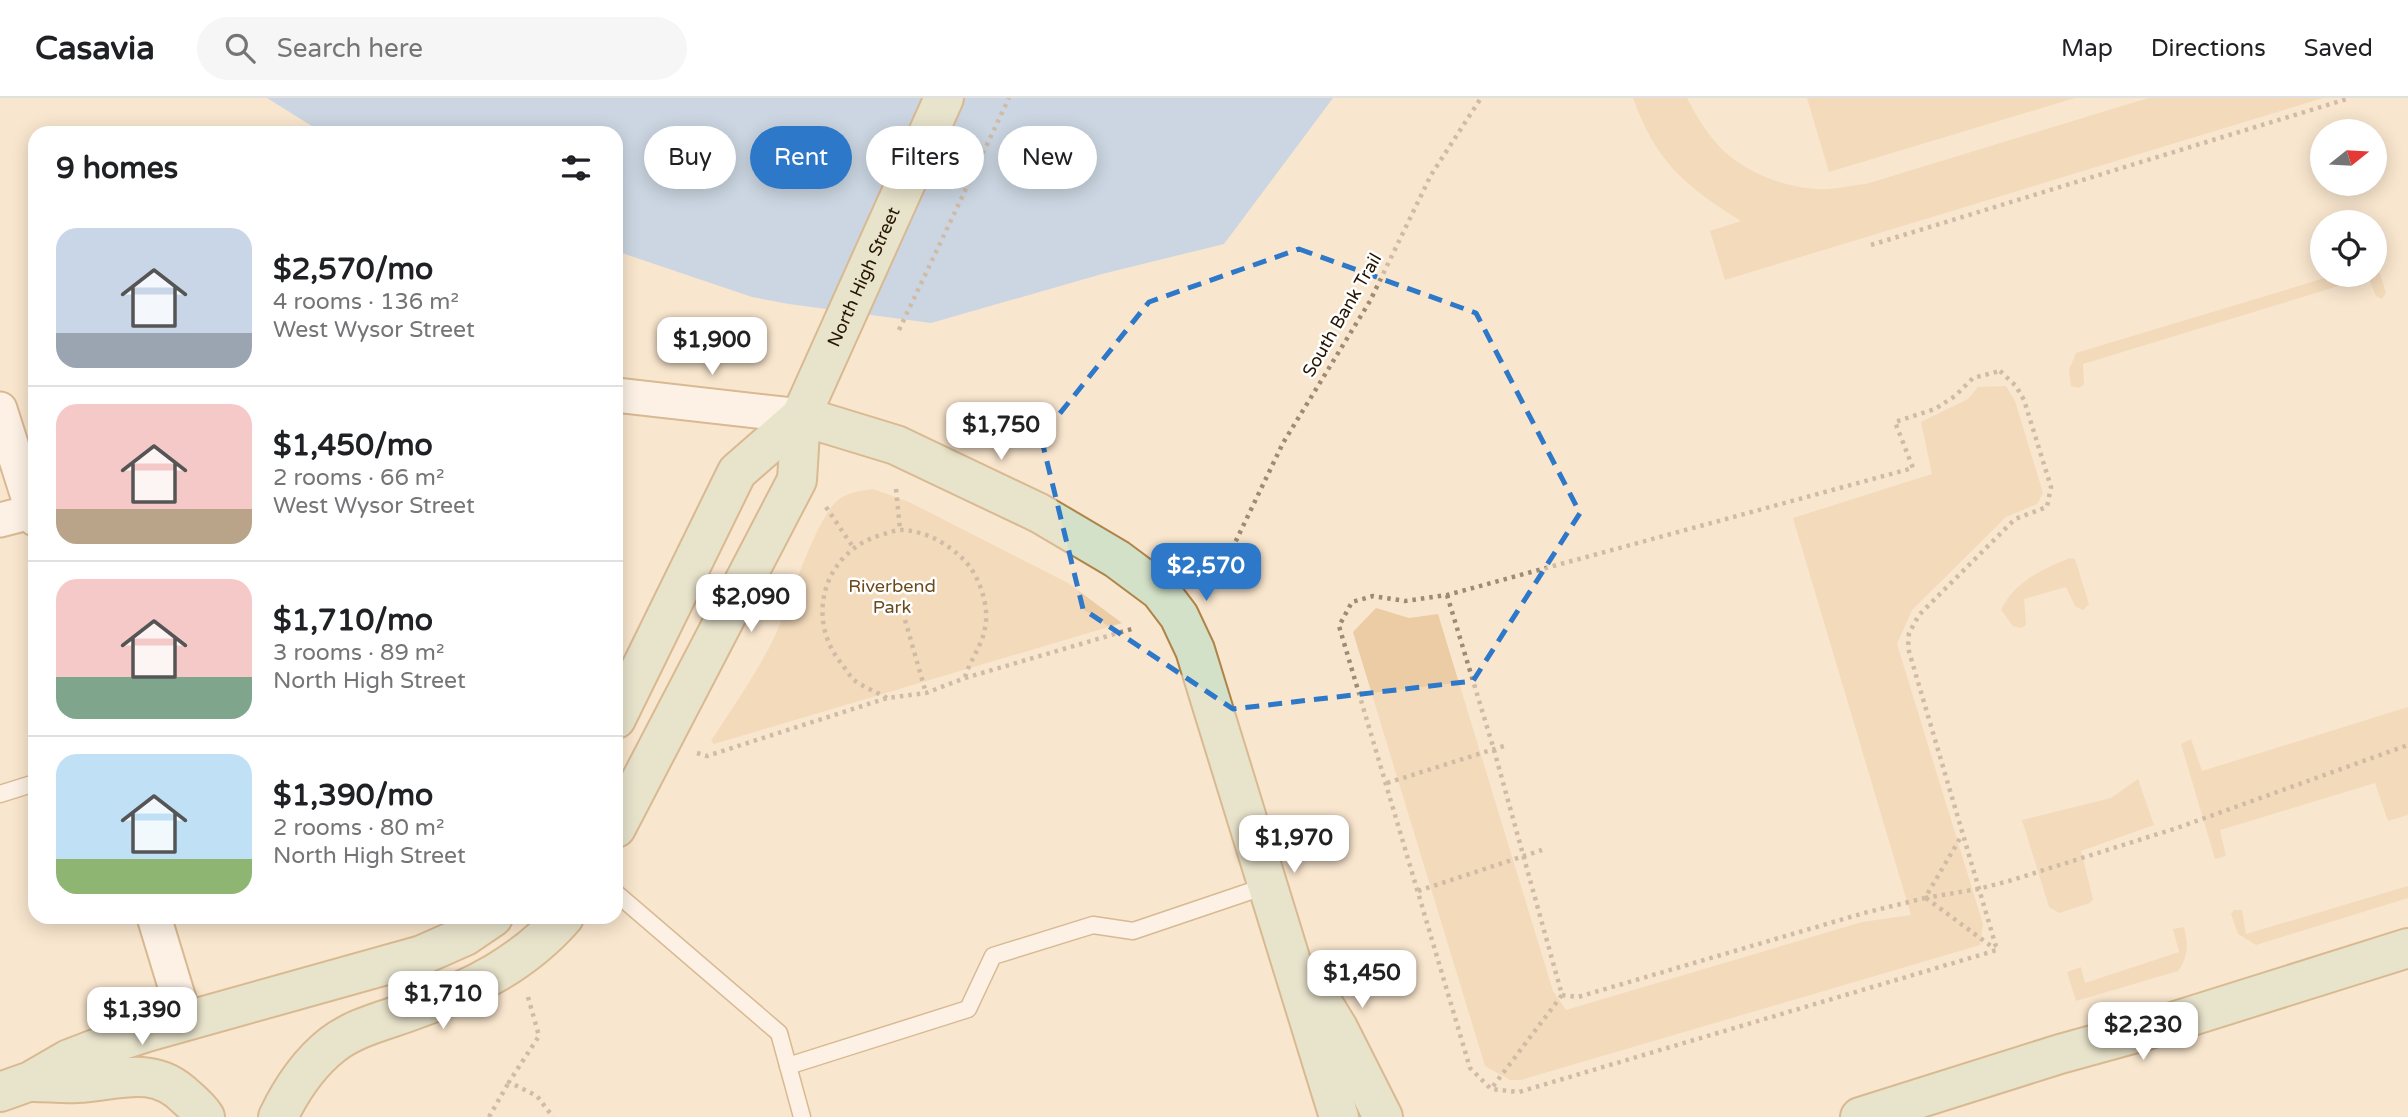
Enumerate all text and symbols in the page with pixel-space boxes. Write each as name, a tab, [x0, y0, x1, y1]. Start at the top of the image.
search box	[197, 17, 687, 80]
text: Casavia	[35, 29, 155, 68]
icon: search	[221, 29, 259, 67]
text: Search here	[277, 33, 423, 64]
text: Map	[2061, 34, 2113, 63]
text: Directions	[2151, 34, 2266, 63]
text: Saved	[2304, 34, 2373, 63]
north arrow	[2310, 119, 2387, 196]
map controls	[2310, 119, 2387, 287]
chip: Buy	[644, 126, 736, 189]
chip: Rent	[750, 126, 852, 189]
chip: Filters	[866, 126, 984, 189]
chip: New	[998, 126, 1097, 189]
icon: filters	[557, 149, 595, 187]
text: 9 homes	[56, 150, 178, 187]
street label: North High Street	[823, 203, 905, 350]
button: locate	[2310, 210, 2387, 287]
street label: South Bank Trail	[1298, 249, 1386, 381]
text: $2,570/mo	[273, 251, 433, 288]
icon: home	[112, 256, 196, 340]
text: 4 rooms · 136 m²	[273, 288, 459, 316]
text: West Wysor Street	[273, 316, 475, 344]
pin: $1,900	[655, 317, 769, 377]
text: $1,900	[673, 326, 751, 354]
pin: $1,750	[944, 402, 1058, 462]
text: $1,750	[962, 411, 1040, 439]
text: $1,450/mo	[273, 427, 433, 464]
icon: home	[112, 432, 196, 516]
text: 2 rooms · 66 m²	[273, 464, 444, 492]
text: West Wysor Street	[273, 492, 475, 520]
pin: $2,570	[1149, 544, 1263, 603]
text: $2,570	[1167, 552, 1245, 580]
pin: $2,090	[694, 574, 808, 634]
park label: Riverbend Park	[848, 575, 936, 618]
text: $2,090	[712, 583, 790, 611]
text: $1,710/mo	[273, 602, 433, 639]
icon: home	[112, 607, 196, 691]
text: 3 rooms · 89 m²	[273, 639, 444, 667]
text: North High Street	[273, 667, 466, 695]
text: $1,390/mo	[273, 777, 433, 814]
icon: home	[112, 782, 196, 866]
text: 2 rooms · 80 m²	[273, 814, 444, 842]
pin: $1,970	[1237, 816, 1351, 875]
text: $1,970	[1255, 824, 1333, 852]
text: North High Street	[273, 842, 466, 870]
pin: $1,450	[1305, 950, 1419, 1010]
text: $1,450	[1323, 959, 1401, 987]
pin: $1,710	[386, 972, 500, 1031]
text: $1,710	[404, 980, 482, 1008]
pin: $1,390	[85, 988, 199, 1047]
text: $1,390	[103, 996, 181, 1024]
pin: $2,230	[2086, 1002, 2200, 1062]
text: $2,230	[2104, 1011, 2182, 1039]

